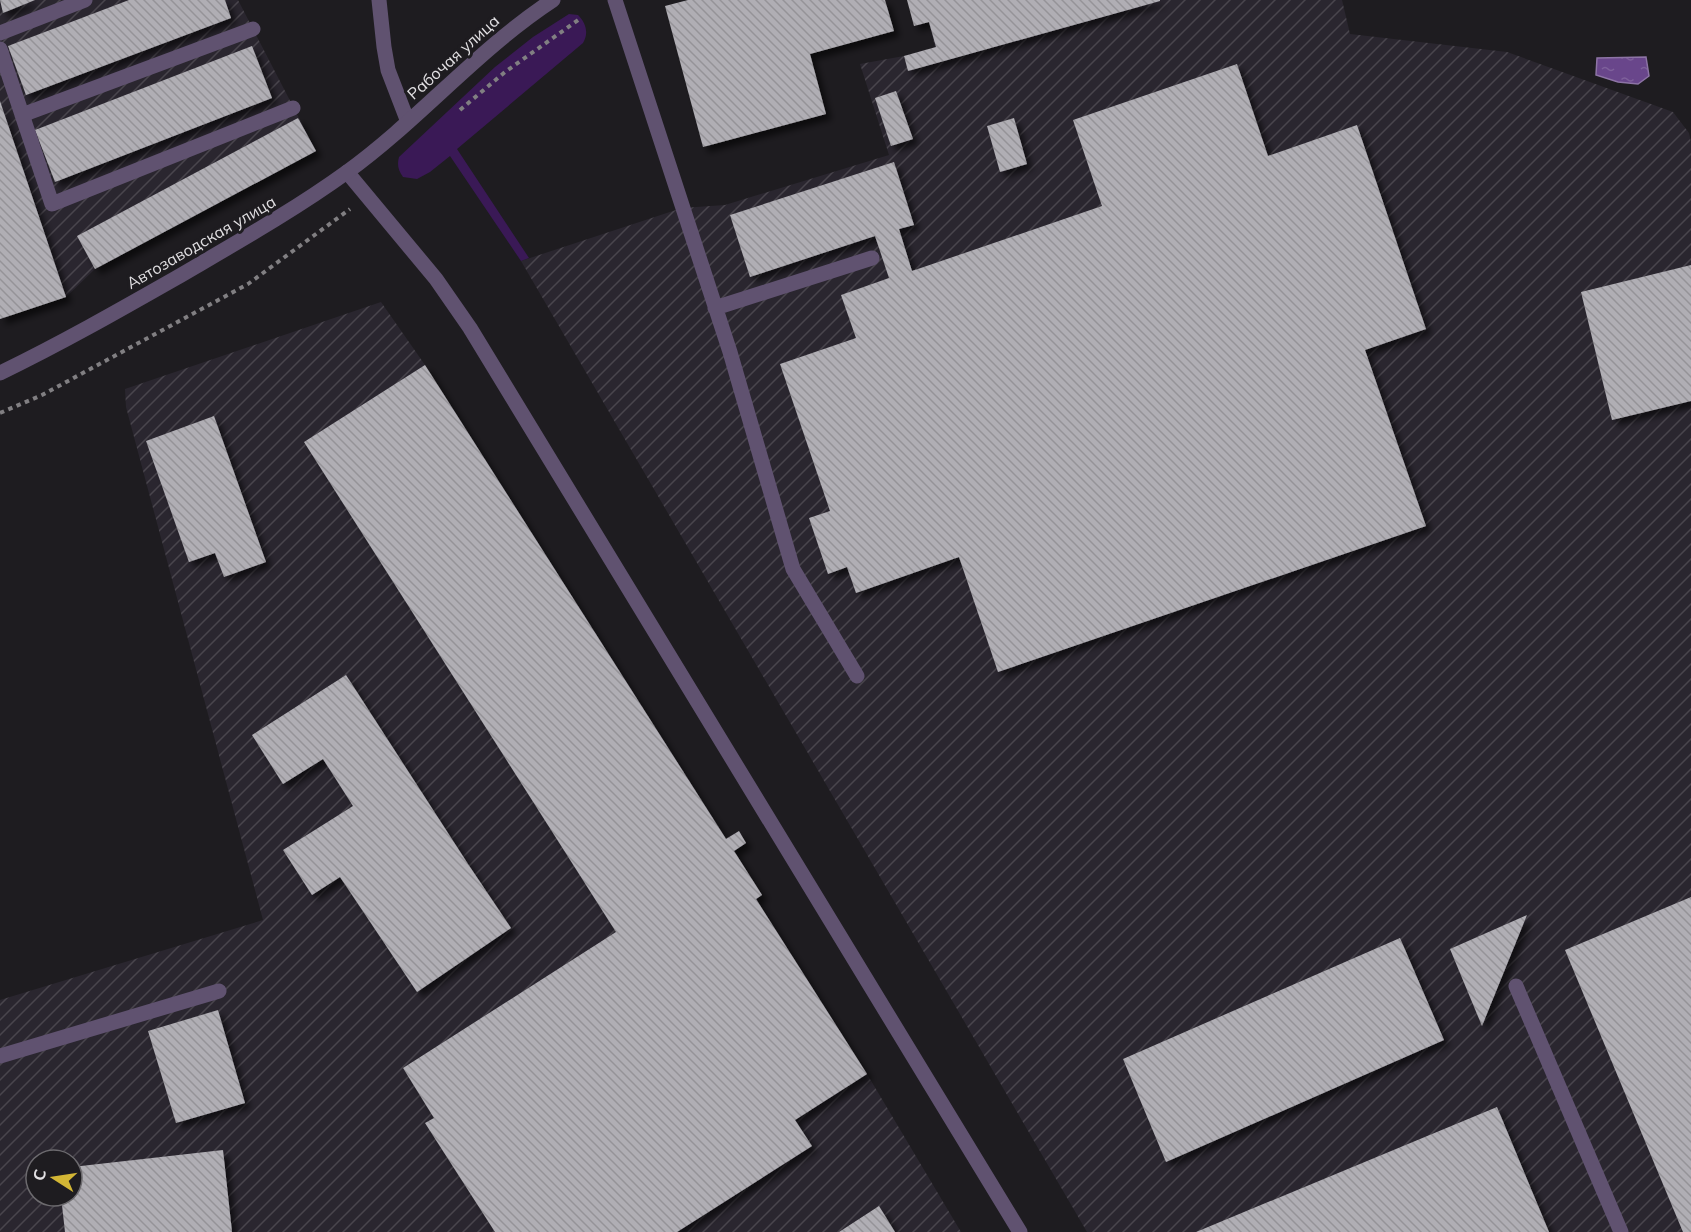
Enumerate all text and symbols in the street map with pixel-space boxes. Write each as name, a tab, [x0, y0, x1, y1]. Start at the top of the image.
street label: Рабочая улица	[403, 10, 503, 104]
street label: Автозаводская улица	[123, 191, 279, 293]
north arrow	[24, 1148, 84, 1208]
text: С	[28, 1167, 50, 1182]

